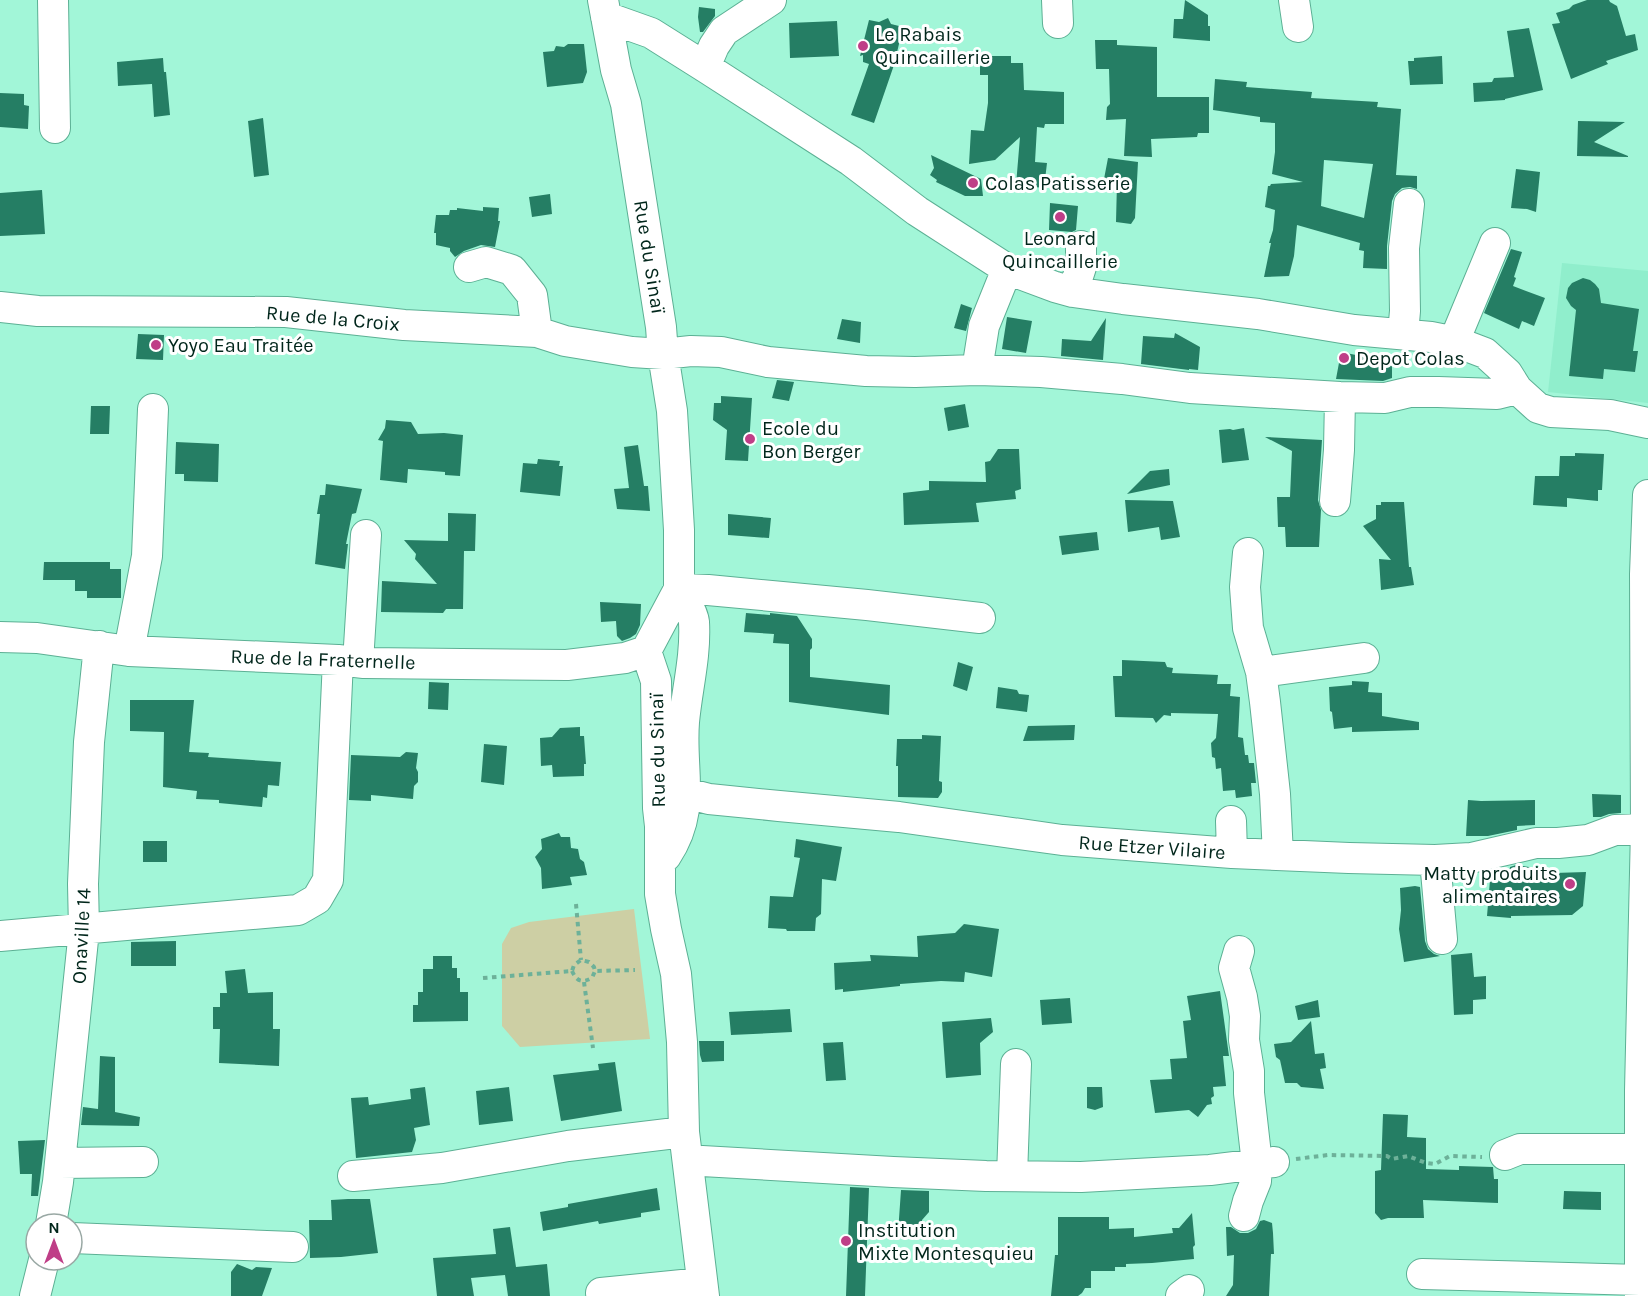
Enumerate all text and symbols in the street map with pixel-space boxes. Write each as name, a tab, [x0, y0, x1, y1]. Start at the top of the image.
place label: Le Rabais Quincaillerie	[875, 23, 990, 69]
marker: Le Rabais Quincaillerie	[856, 39, 870, 53]
place label: Colas Patisserie	[985, 172, 1130, 195]
marker: Colas Patisserie	[966, 176, 980, 190]
street label: Rue du Sinaï	[629, 198, 670, 316]
marker: Leonard Quincaillerie	[1053, 210, 1067, 224]
place label: Leonard Quincaillerie	[1002, 227, 1118, 273]
street label: Rue de la Croix	[265, 301, 401, 336]
place label: Yoyo Eau Traitée	[168, 334, 314, 357]
marker: Yoyo Eau Traitée	[149, 338, 163, 352]
place label: Depot Colas	[1356, 347, 1465, 370]
marker: Depot Colas	[1337, 351, 1351, 365]
place label: Ecole du Bon Berger	[762, 417, 861, 463]
marker: Ecole du Bon Berger	[743, 432, 757, 446]
street label: Rue de la Fraternelle	[230, 645, 416, 674]
street label: Rue du Sinaï	[645, 692, 670, 808]
street label: Rue Etzer Vilaire	[1078, 831, 1226, 864]
place label: Matty produits alimentaires	[1423, 862, 1558, 908]
marker: Matty produits alimentaires	[1563, 877, 1577, 891]
street label: Onaville 14	[68, 887, 95, 985]
north arrow	[24, 1212, 84, 1272]
text: N	[48, 1218, 60, 1237]
place label: Institution Mixte Montesquieu	[858, 1219, 1034, 1265]
marker: Institution Mixte Montesquieu	[839, 1234, 853, 1248]

